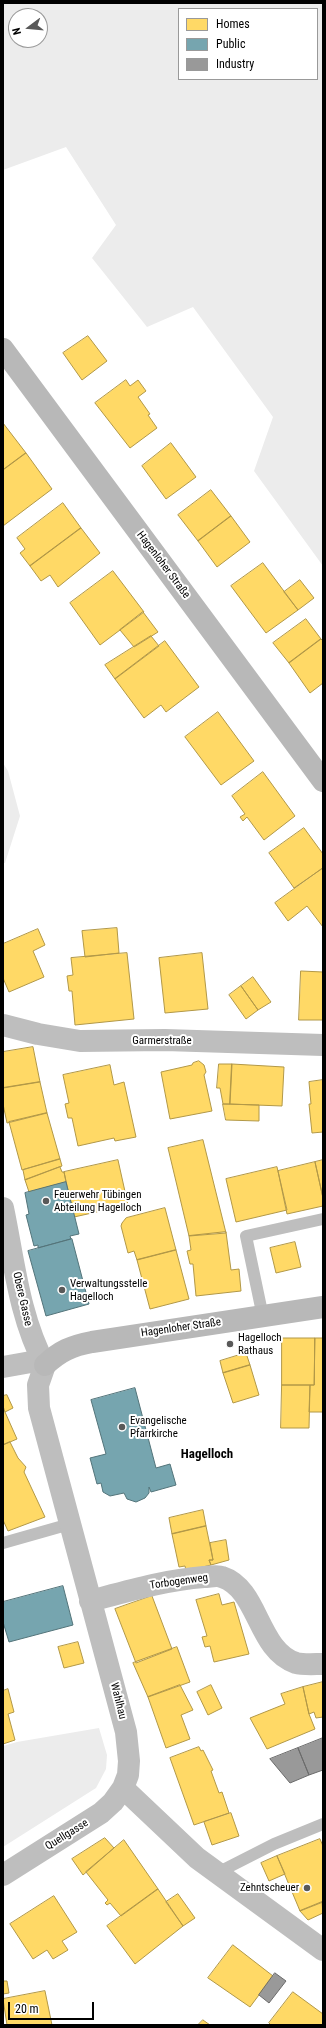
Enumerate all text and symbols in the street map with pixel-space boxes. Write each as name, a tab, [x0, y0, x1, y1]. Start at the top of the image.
north arrow	[8, 8, 48, 48]
legend	[178, 8, 318, 80]
text: Homes	[216, 17, 250, 31]
text: N	[10, 26, 24, 36]
text: Public	[216, 37, 245, 51]
text: Industry	[216, 57, 254, 71]
street label: Hagenloher Straße	[133, 529, 193, 601]
street label: Garmerstraße	[132, 1034, 192, 1048]
place label: Feuerwehr Tübingen Abteilung Hagelloch	[54, 1188, 141, 1214]
marker: Feuerwehr Tübingen Abteilung Hagelloch	[41, 1196, 51, 1206]
street label: Obere Gasse	[9, 1271, 35, 1327]
place label: Verwaltungsstelle Hagelloch	[70, 1277, 147, 1303]
marker: Verwaltungsstelle Hagelloch	[57, 1285, 67, 1295]
street label: Hagenloher Straße	[140, 1316, 222, 1340]
place label: Hagelloch Rathaus	[238, 1331, 282, 1357]
marker: Hagelloch Rathaus	[225, 1339, 235, 1349]
place label: Evangelische Pfarrkirche	[130, 1414, 187, 1440]
marker: Evangelische Pfarrkirche	[117, 1422, 127, 1432]
district label: Hagelloch	[181, 1447, 233, 1463]
street label: Torbogenweg	[149, 1571, 209, 1593]
street label: Wahlhau	[107, 1681, 129, 1721]
street label: Quellgasse	[43, 1817, 91, 1853]
place label: Zehntscheuer	[240, 1881, 299, 1895]
marker: Zehntscheuer	[302, 1883, 312, 1893]
scale bar	[10, 1994, 96, 2020]
text: 20 m	[15, 2002, 39, 2016]

